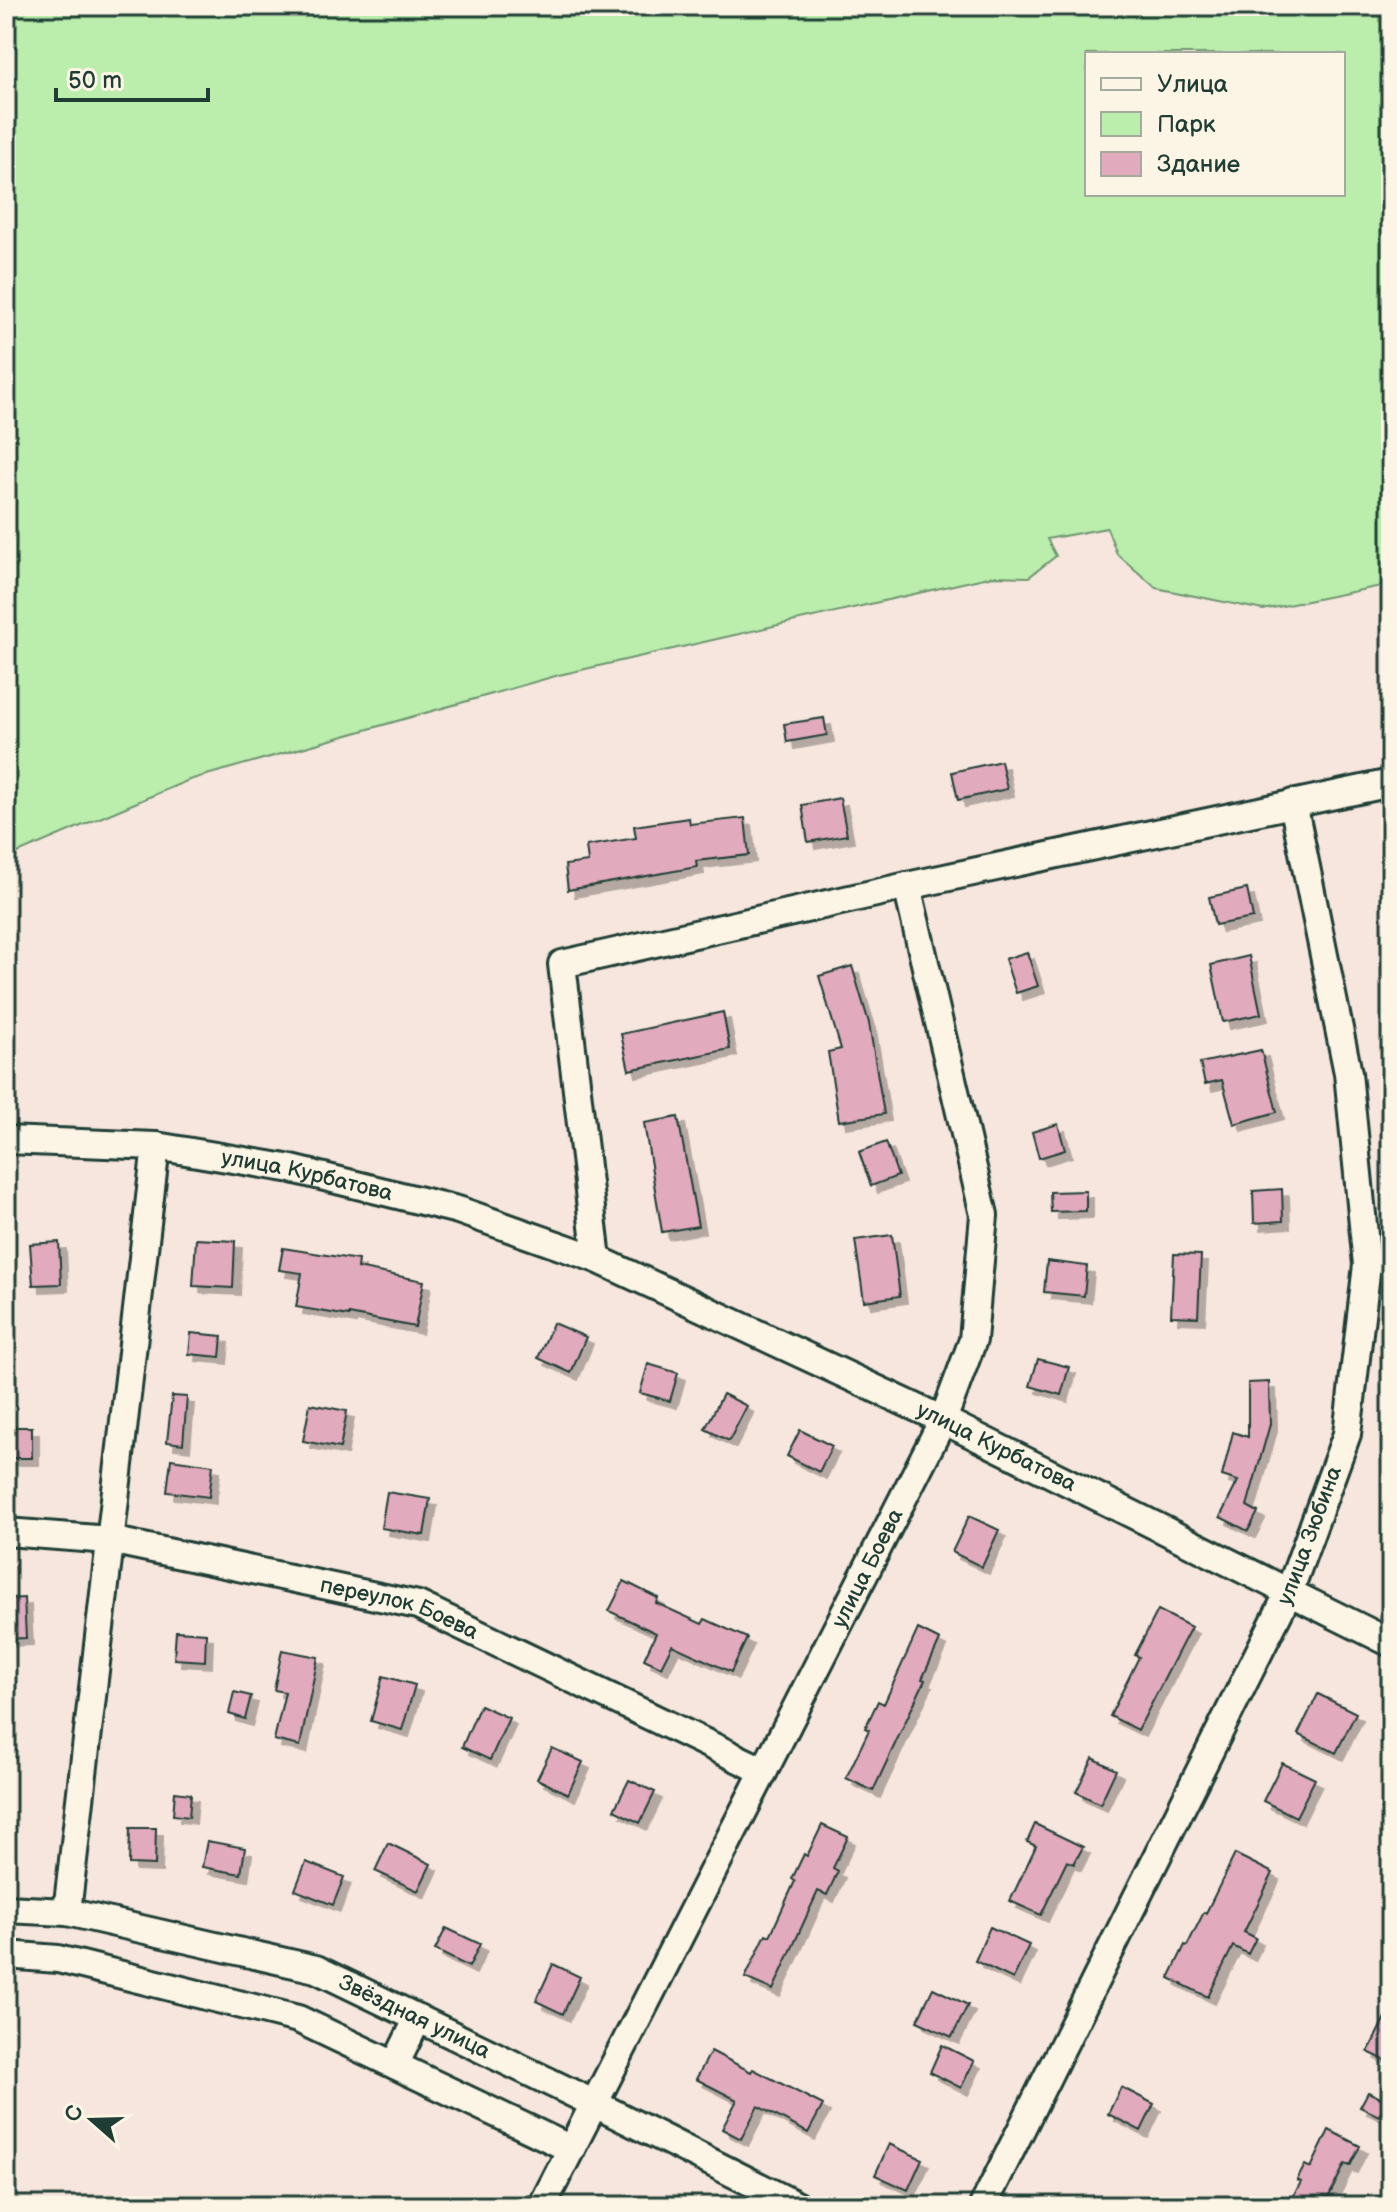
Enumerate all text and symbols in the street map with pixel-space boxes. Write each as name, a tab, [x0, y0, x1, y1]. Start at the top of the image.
scale bar	[56, 52, 208, 102]
legend	[1085, 52, 1345, 196]
text: 50 m	[68, 66, 122, 95]
text: Улица	[1157, 70, 1228, 99]
text: Парк	[1157, 110, 1216, 139]
text: Здание	[1157, 150, 1240, 179]
street label: улица Курбатова	[219, 1144, 395, 1207]
street label: улица Курбатова	[913, 1396, 1081, 1498]
street label: улица Зюбина	[1271, 1463, 1347, 1610]
street label: улица Боева	[826, 1504, 909, 1632]
street label: переулок Боева	[318, 1571, 483, 1645]
street label: Звёздная улица	[334, 1969, 495, 2065]
north arrow	[52, 2080, 132, 2160]
text: С	[59, 2102, 90, 2125]

